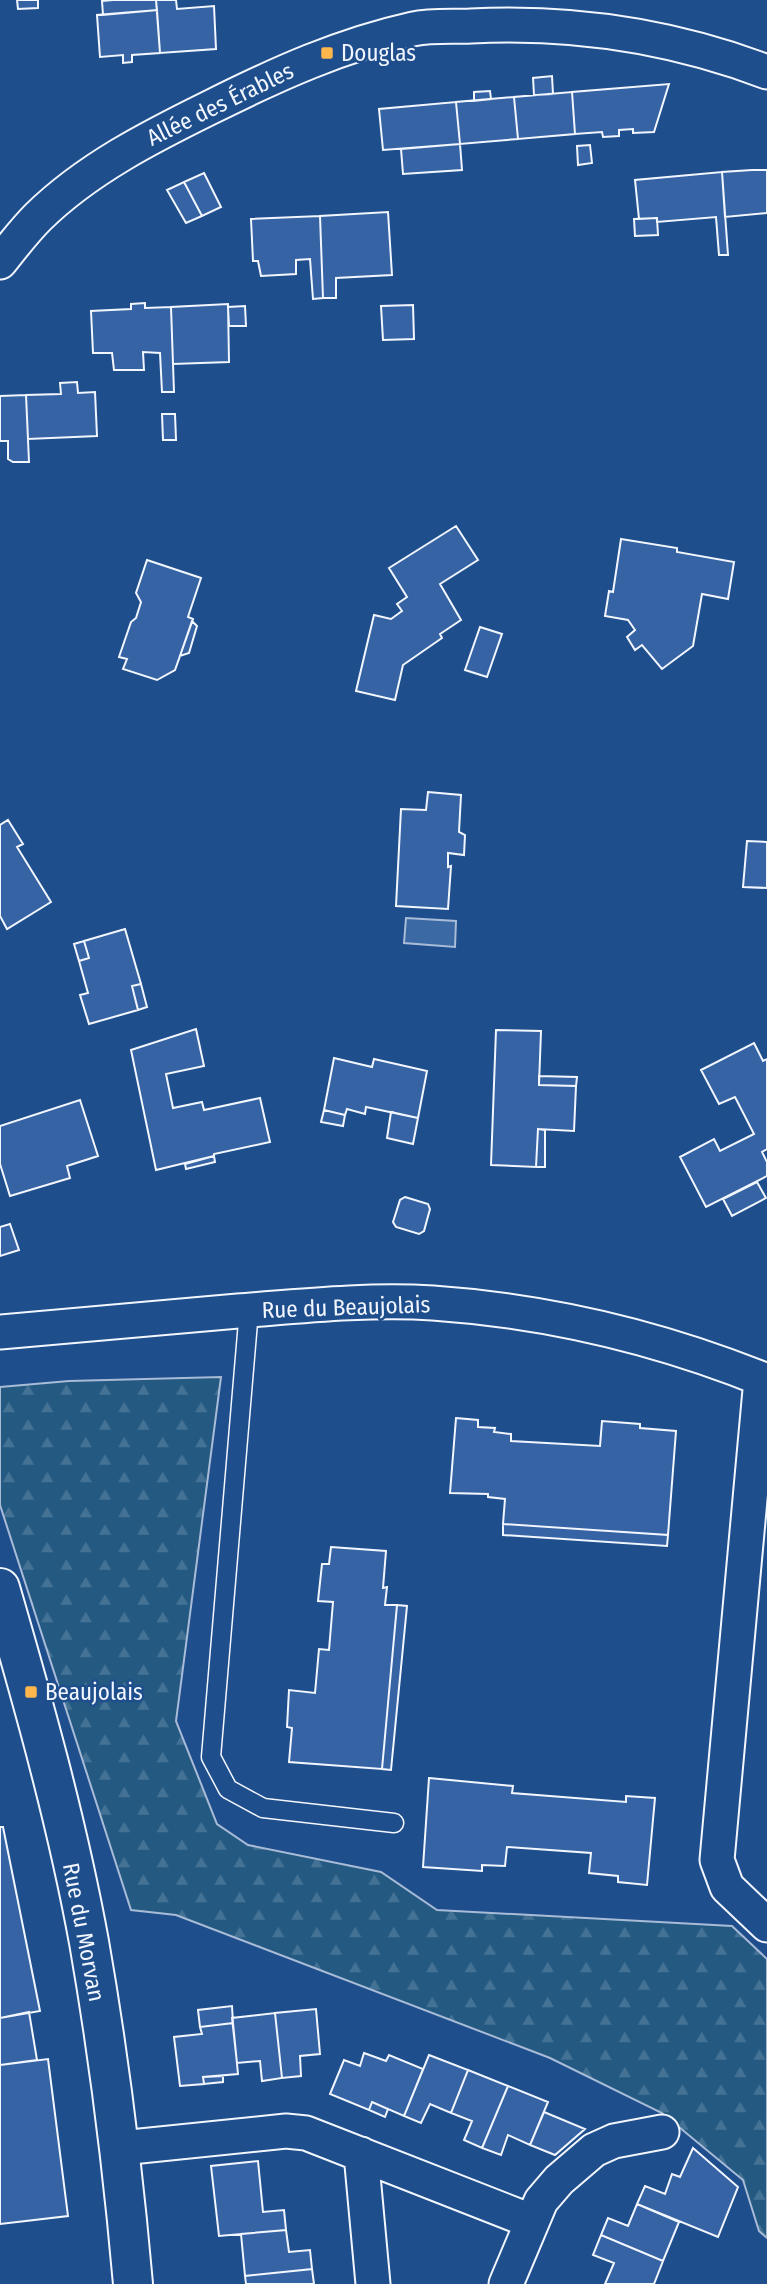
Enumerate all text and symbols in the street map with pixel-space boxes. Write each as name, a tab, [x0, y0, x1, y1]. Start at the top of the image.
place label: Douglas	[341, 39, 416, 67]
marker: Douglas	[319, 45, 335, 61]
street label: Allée des Érables	[142, 55, 298, 152]
street label: Rue du Beaujolais	[261, 1290, 431, 1324]
place label: Beaujolais	[45, 1678, 143, 1706]
marker: Beaujolais	[23, 1684, 39, 1700]
street label: Rue du Morvan	[57, 1860, 111, 2004]

